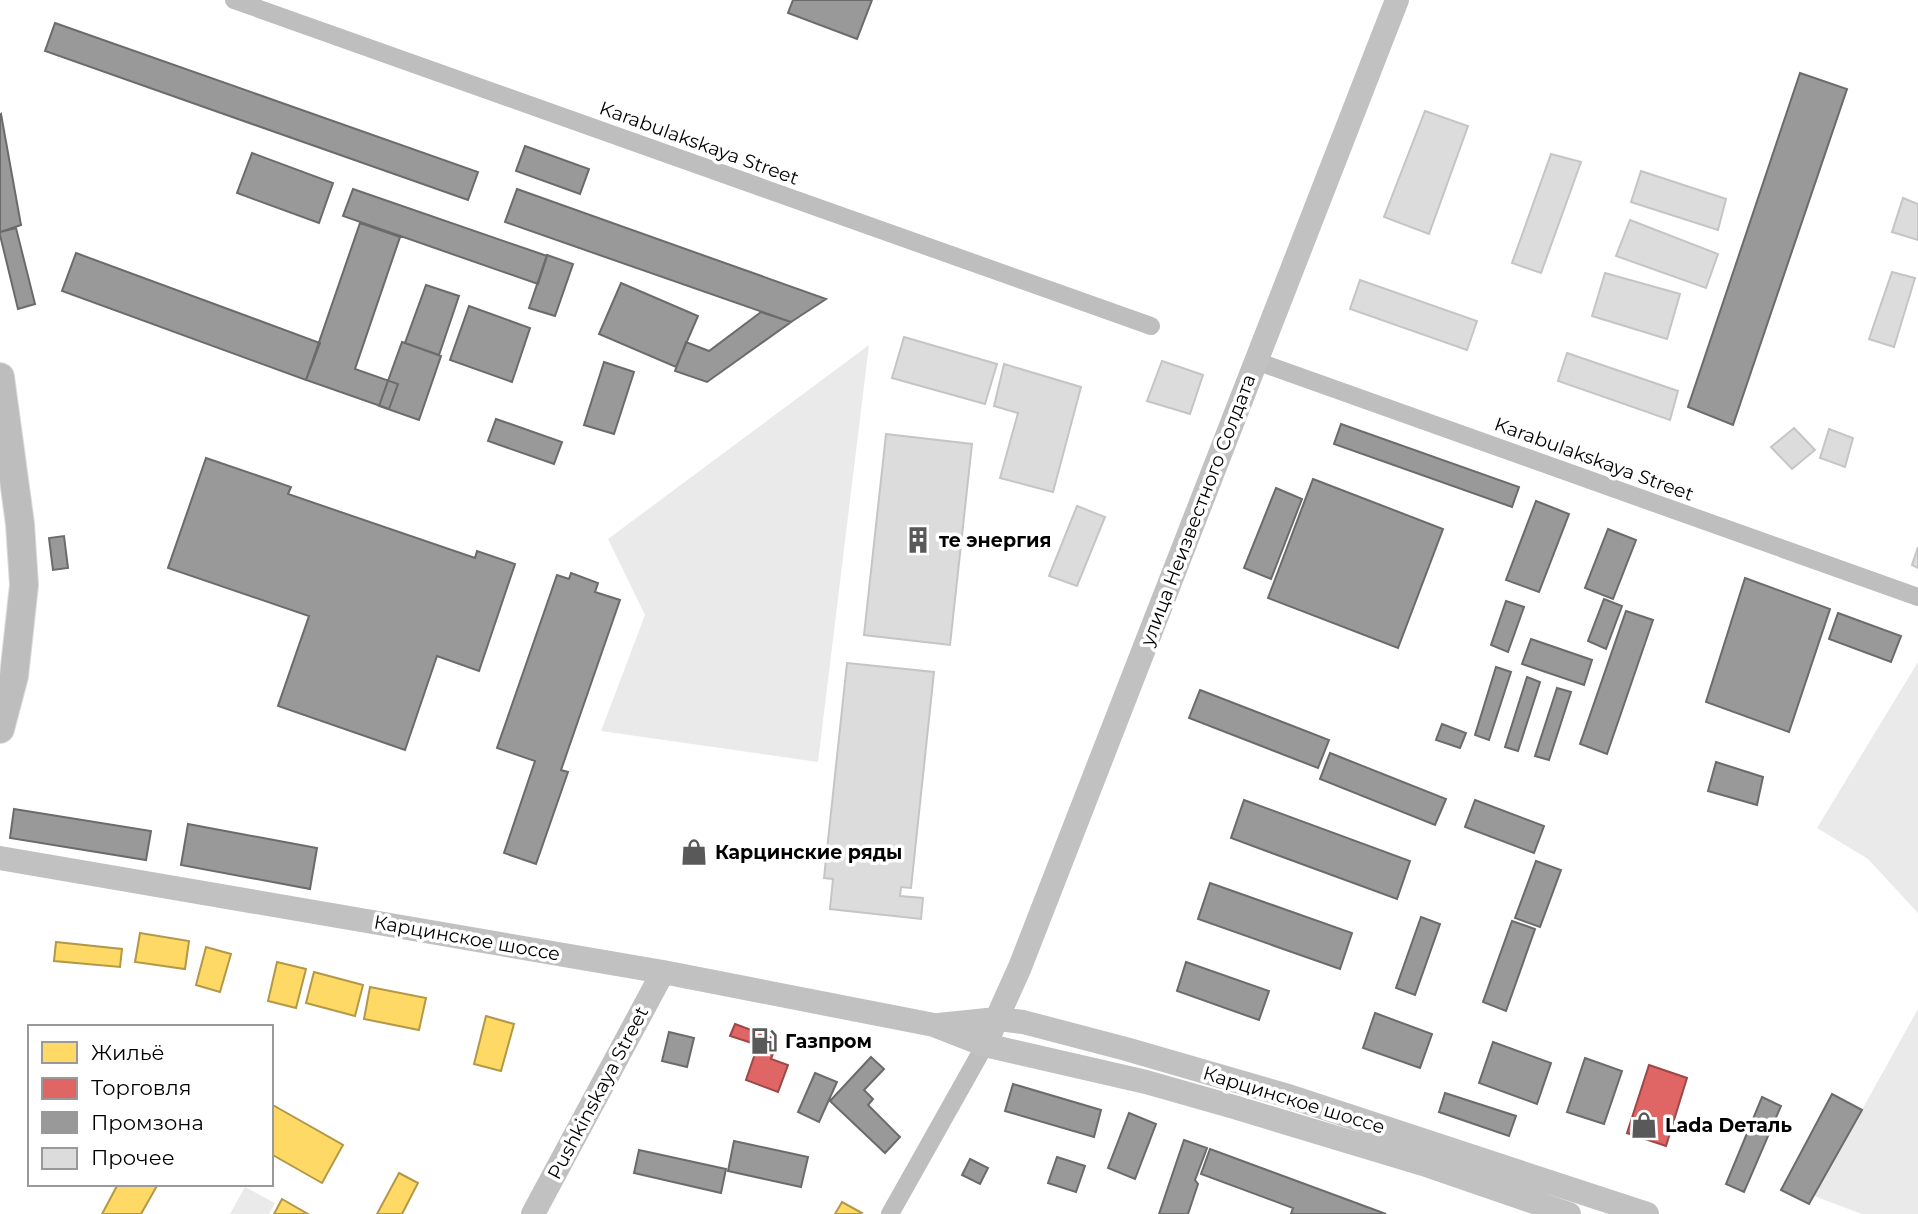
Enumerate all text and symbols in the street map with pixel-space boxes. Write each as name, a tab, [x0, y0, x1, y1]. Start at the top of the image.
street label: Karabulakskaya Street	[596, 96, 802, 190]
street label: улица Неизвестного Солдата	[1135, 371, 1261, 650]
street label: Karabulakskaya Street	[1491, 412, 1697, 506]
building icon: те энергия	[903, 525, 933, 555]
place label: те энергия	[939, 529, 1051, 552]
shop icon: Карцинские ряды	[679, 837, 709, 867]
place label: Карцинские ряды	[715, 841, 902, 864]
street label: Карцинское шоссе	[372, 910, 562, 966]
street label: Pushkinskaya Street	[543, 1002, 654, 1183]
legend	[28, 1025, 273, 1186]
fuel station icon: Газпром	[749, 1026, 779, 1056]
place label: Газпром	[785, 1030, 872, 1053]
text: Жильё	[91, 1040, 165, 1065]
street label: Карцинское шоссе	[1200, 1061, 1388, 1139]
text: Торговля	[91, 1075, 192, 1100]
text: Промзона	[91, 1110, 204, 1135]
shop icon: Lada Dеталь	[1629, 1110, 1659, 1140]
place label: Lada Dеталь	[1665, 1114, 1792, 1137]
text: Прочее	[91, 1145, 175, 1170]

